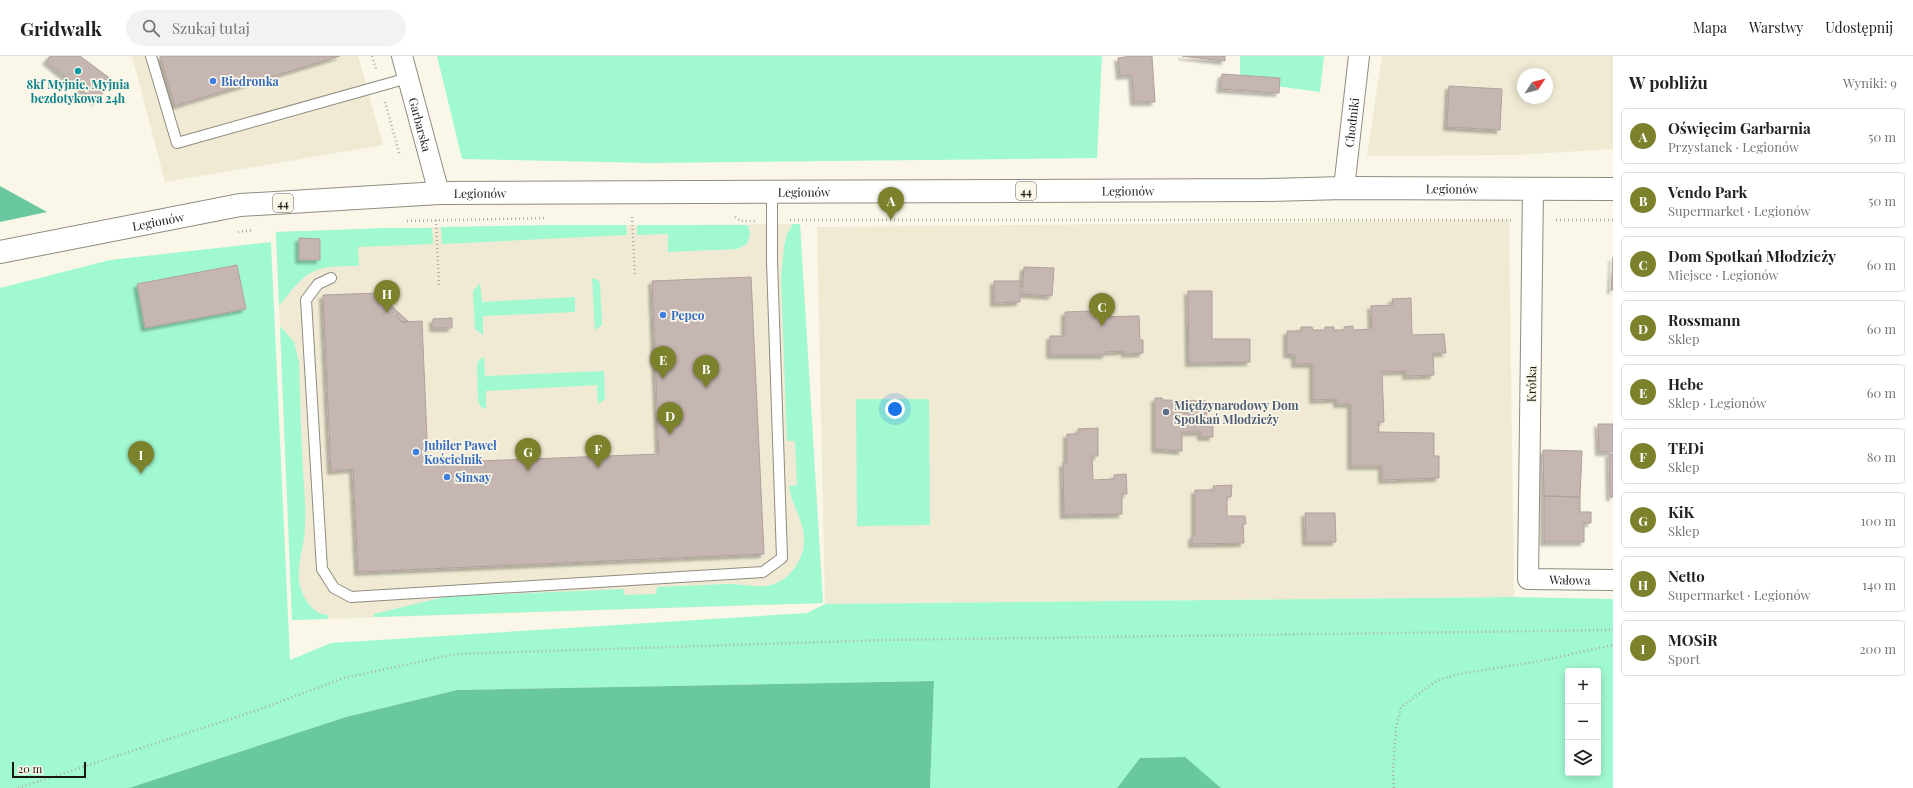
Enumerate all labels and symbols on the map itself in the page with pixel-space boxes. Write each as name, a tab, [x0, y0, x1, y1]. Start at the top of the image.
marker: 8kf Myjnie, Myjnia bezdotykowa 24h	[73, 66, 83, 76]
north arrow	[1517, 68, 1553, 104]
place label: Biedronka	[221, 73, 280, 89]
place label: 8kf Myjnie, Myjnia bezdotykowa 24h	[27, 76, 130, 106]
marker: Biedronka	[208, 76, 218, 86]
street label: Garbarska	[406, 96, 435, 153]
street label: Chodniki	[1341, 96, 1362, 148]
street label: Legionów	[1426, 180, 1479, 197]
road number: 44	[1016, 182, 1036, 200]
street label: Legionów	[1102, 182, 1155, 199]
street label: Legionów	[778, 184, 831, 200]
street label: Legionów	[454, 185, 507, 201]
pin: A	[878, 187, 904, 220]
road number: 44	[273, 194, 293, 212]
street label: Legionów	[131, 208, 186, 234]
pin: H	[374, 280, 400, 313]
pin: C	[1089, 293, 1115, 326]
place label: Pepco	[671, 307, 705, 323]
marker: Pepco	[658, 310, 668, 320]
pin: E	[650, 346, 676, 379]
pin: B	[693, 355, 719, 388]
street label: Krótka	[1523, 366, 1539, 402]
place label: Międzynarodowy Dom Spotkań Mlodzieży	[1174, 397, 1299, 427]
your location	[885, 399, 905, 419]
pin: D	[657, 402, 683, 435]
marker: Międzynarodowy Dom Spotkań Mlodzieży	[1161, 407, 1171, 417]
pin: F	[585, 435, 611, 468]
place label: Jubiler Paweł Kościelnik	[423, 437, 497, 467]
pin: G	[515, 438, 541, 471]
pin: I	[128, 441, 154, 474]
marker: Jubiler Paweł Kościelnik	[411, 447, 421, 457]
place label: Sinsay	[455, 469, 492, 485]
marker: Sinsay	[442, 472, 452, 482]
street label: Wałowa	[1548, 571, 1591, 588]
scale bar	[12, 760, 86, 779]

